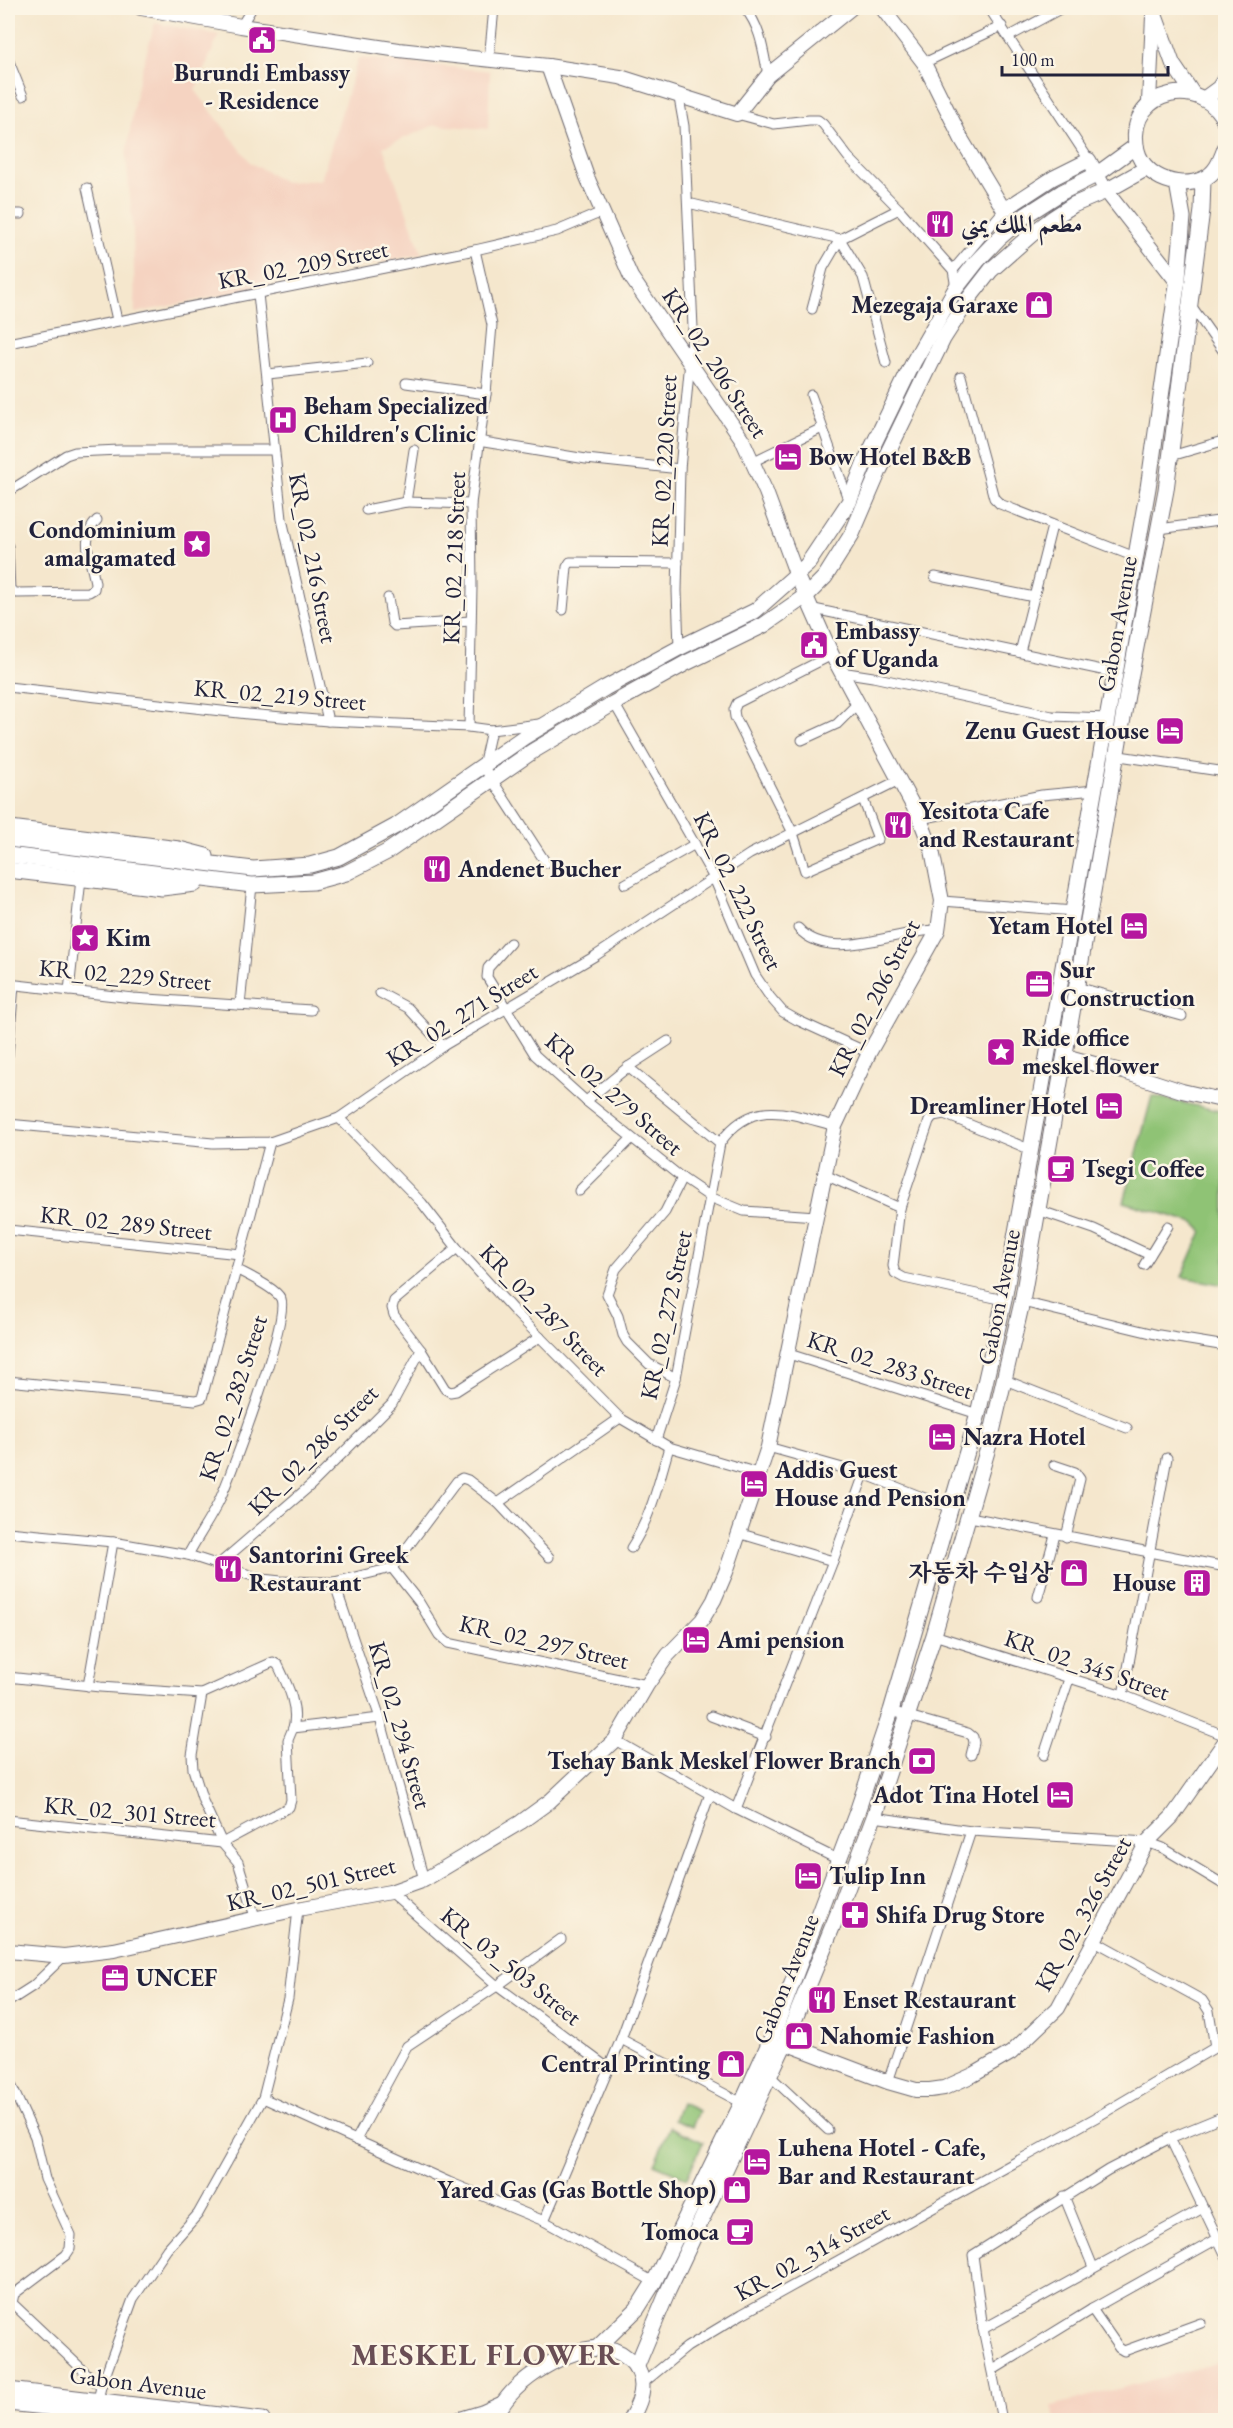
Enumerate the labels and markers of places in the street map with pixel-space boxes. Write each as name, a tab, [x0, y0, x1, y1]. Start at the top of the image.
public building icon: Burundi Embassy - Residence	[246, 24, 278, 56]
place label: Burundi Embassy - Residence	[174, 57, 350, 116]
restaurant icon: مطعم الملك يمني	[924, 208, 956, 240]
place label: مطعم الملك يمني	[961, 208, 1082, 246]
place label: Mezegaja Garaxe	[851, 289, 1018, 321]
shop icon: Mezegaja Garaxe	[1023, 289, 1055, 321]
place label: Beham Specialized Children's Clinic	[304, 390, 489, 449]
hospital icon: Beham Specialized Children's Clinic	[267, 404, 299, 436]
hotel icon: Bow Hotel B&B	[772, 441, 804, 473]
place label: Bow Hotel B&B	[809, 441, 971, 472]
place label: Condominium amalgamated	[29, 514, 177, 574]
place icon: Condominium amalgamated	[181, 528, 213, 560]
place label: Embassy of Uganda	[835, 615, 939, 675]
public building icon: Embassy of Uganda	[798, 629, 830, 661]
place label: Zenu Guest House	[965, 715, 1149, 746]
hotel icon: Zenu Guest House	[1154, 715, 1186, 747]
place label: Yesitota Cafe and Restaurant	[919, 795, 1074, 854]
restaurant icon: Yesitota Cafe and Restaurant	[882, 809, 914, 841]
restaurant icon: Andenet Bucher	[421, 853, 453, 885]
place label: Andenet Bucher	[457, 853, 621, 884]
place label: Yetam Hotel	[988, 910, 1113, 941]
hotel icon: Yetam Hotel	[1118, 910, 1150, 942]
place icon: Kim	[69, 922, 101, 954]
place label: Kim	[106, 922, 151, 953]
place label: Sur Construction	[1060, 954, 1195, 1013]
office icon: Sur Construction	[1023, 968, 1055, 1000]
place label: Ride office meskel flower	[1022, 1022, 1159, 1081]
place icon: Ride office meskel flower	[985, 1036, 1017, 1068]
place label: Dreamliner Hotel	[910, 1090, 1088, 1121]
hotel icon: Dreamliner Hotel	[1093, 1090, 1125, 1122]
cafe icon: Tsegi Coffee	[1045, 1153, 1077, 1185]
place label: Tsegi Coffee	[1082, 1153, 1205, 1185]
hotel icon: Nazra Hotel	[926, 1421, 958, 1453]
place label: Nazra Hotel	[963, 1421, 1086, 1452]
place label: Addis Guest House and Pension	[774, 1454, 966, 1513]
hotel icon: Addis Guest House and Pension	[738, 1468, 770, 1500]
place label: Santorini Greek Restaurant	[249, 1539, 410, 1598]
restaurant icon: Santorini Greek Restaurant	[212, 1553, 244, 1585]
place label: 자동차 수입상	[908, 1557, 1054, 1588]
shop icon: 자동차 수입상	[1058, 1557, 1090, 1589]
place label: House	[1113, 1567, 1176, 1598]
building icon: House	[1181, 1567, 1213, 1599]
hotel icon: Ami pension	[680, 1624, 712, 1656]
place label: Ami pension	[716, 1624, 845, 1655]
place label: Tsehay Bank Meskel Flower Branch	[547, 1745, 902, 1777]
bank icon: Tsehay Bank Meskel Flower Branch	[906, 1745, 938, 1777]
place label: Adot Tina Hotel	[872, 1779, 1039, 1810]
hotel icon: Adot Tina Hotel	[1044, 1779, 1076, 1811]
hotel icon: Tulip Inn	[792, 1860, 824, 1892]
place label: Tulip Inn	[829, 1860, 926, 1891]
pharmacy icon: Shifa Drug Store	[839, 1899, 871, 1931]
place label: Shifa Drug Store	[876, 1899, 1045, 1931]
office icon: UNCEF	[99, 1962, 131, 1994]
place label: UNCEF	[136, 1962, 217, 1993]
restaurant icon: Enset Restaurant	[806, 1984, 838, 2016]
place label: Enset Restaurant	[843, 1984, 1016, 2015]
shop icon: Nahomie Fashion	[783, 2020, 815, 2052]
place label: Nahomie Fashion	[820, 2020, 995, 2051]
place label: Central Printing	[541, 2048, 711, 2080]
shop icon: Central Printing	[715, 2048, 747, 2080]
place label: Luhena Hotel - Cafe, Bar and Restaurant	[778, 2132, 986, 2191]
hotel icon: Luhena Hotel - Cafe, Bar and Restaurant	[741, 2146, 773, 2178]
place label: Yared Gas (Gas Bottle Shop)	[437, 2174, 716, 2205]
shop icon: Yared Gas (Gas Bottle Shop)	[721, 2174, 753, 2206]
place label: Tomoca	[641, 2216, 719, 2247]
cafe icon: Tomoca	[724, 2216, 756, 2248]

